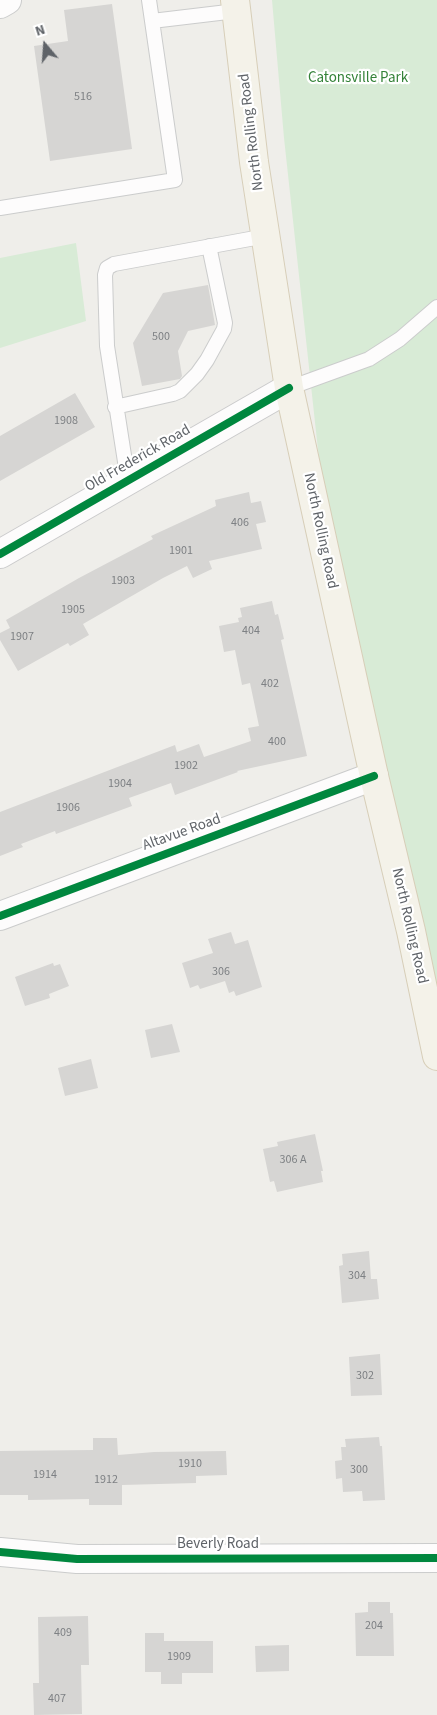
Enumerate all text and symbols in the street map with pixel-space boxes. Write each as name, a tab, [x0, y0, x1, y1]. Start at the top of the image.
north arrow	[20, 20, 70, 70]
text: N	[33, 20, 48, 42]
park label: Catonsville Park	[308, 70, 408, 88]
street label: North Rolling Road	[236, 72, 268, 192]
house number: 516	[74, 90, 92, 104]
house number: 500	[152, 330, 170, 344]
house number: 1908	[54, 414, 78, 428]
street label: Old Frederick Road	[82, 421, 194, 497]
street label: North Rolling Road	[299, 471, 341, 591]
house number: 406	[231, 516, 249, 530]
house number: 1901	[169, 544, 193, 558]
house number: 1903	[111, 574, 135, 588]
house number: 1905	[61, 603, 85, 617]
house number: 404	[242, 624, 260, 638]
house number: 1907	[10, 630, 34, 644]
house number: 402	[261, 677, 279, 691]
house number: 400	[268, 735, 286, 749]
house number: 1902	[174, 759, 198, 773]
house number: 1904	[108, 777, 132, 791]
house number: 1906	[56, 801, 80, 815]
street label: Altavue Road	[140, 811, 224, 855]
street label: North Rolling Road	[387, 866, 431, 986]
house number: 306	[212, 965, 230, 979]
house number: 306 A	[280, 1153, 306, 1167]
house number: 304	[348, 1269, 366, 1283]
house number: 302	[356, 1369, 374, 1383]
house number: 1910	[178, 1457, 202, 1471]
house number: 300	[350, 1463, 368, 1477]
house number: 1914	[33, 1468, 57, 1482]
house number: 1912	[94, 1473, 118, 1487]
street label: Beverly Road	[177, 1536, 259, 1554]
house number: 204	[365, 1619, 383, 1633]
house number: 409	[54, 1626, 72, 1640]
house number: 1909	[167, 1650, 191, 1664]
house number: 407	[48, 1692, 66, 1706]

